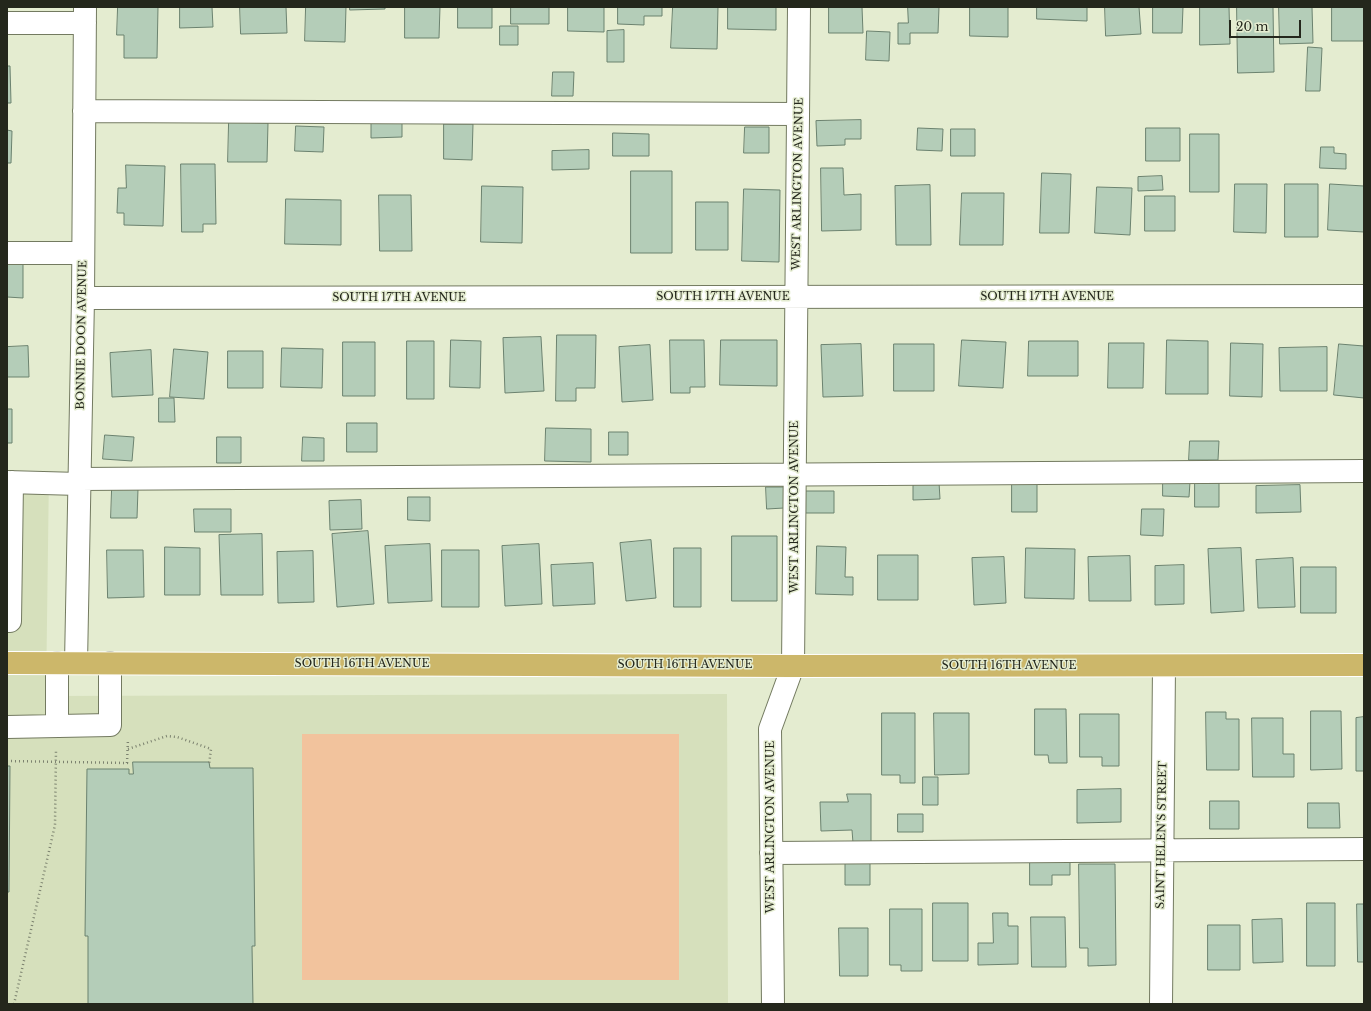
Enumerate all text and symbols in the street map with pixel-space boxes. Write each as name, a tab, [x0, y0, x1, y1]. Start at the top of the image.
scale bar	[1231, 12, 1303, 38]
text: 20 m	[1236, 19, 1268, 34]
street label: WEST ARLINGTON AVENUE	[790, 98, 806, 270]
street label: BONNIE DOON AVENUE	[74, 260, 90, 410]
street label: SOUTH 17TH AVENUE	[656, 290, 790, 304]
street label: SOUTH 17TH AVENUE	[980, 290, 1114, 304]
street label: SOUTH 17TH AVENUE	[332, 291, 466, 305]
street label: WEST ARLINGTON AVENUE	[788, 421, 802, 593]
street label: SOUTH 16TH AVENUE	[295, 657, 429, 671]
street label: SOUTH 16TH AVENUE	[618, 658, 752, 672]
street label: SOUTH 16TH AVENUE	[942, 659, 1076, 673]
street label: WEST ARLINGTON AVENUE	[764, 741, 778, 913]
street label: SAINT HELEN'S STREET	[1154, 761, 1170, 909]

